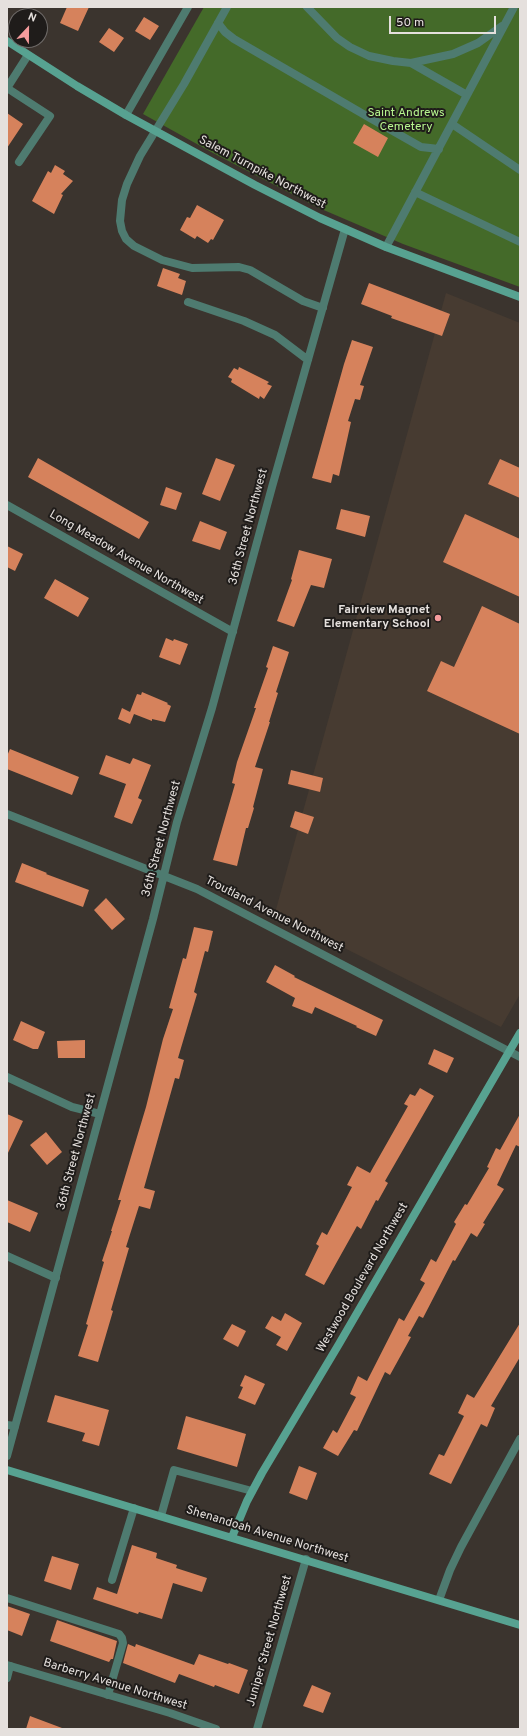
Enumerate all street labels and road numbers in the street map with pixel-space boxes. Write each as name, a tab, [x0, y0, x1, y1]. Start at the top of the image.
street label: Salem Turnpike Northwest	[196, 133, 328, 213]
street label: 36th Street Northwest	[227, 467, 271, 587]
street label: Long Meadow Avenue Northwest	[46, 508, 206, 608]
street label: 36th Street Northwest	[140, 779, 184, 899]
street label: Troutland Avenue Northwest	[203, 874, 345, 956]
street label: 36th Street Northwest	[55, 1092, 99, 1212]
street label: Westwood Boulevard Northwest	[314, 1200, 412, 1356]
street label: Shenandoah Avenue Northwest	[184, 1503, 350, 1567]
street label: Juniper Street Northwest	[244, 1574, 296, 1708]
street label: Barberry Avenue Northwest	[41, 1656, 189, 1714]

